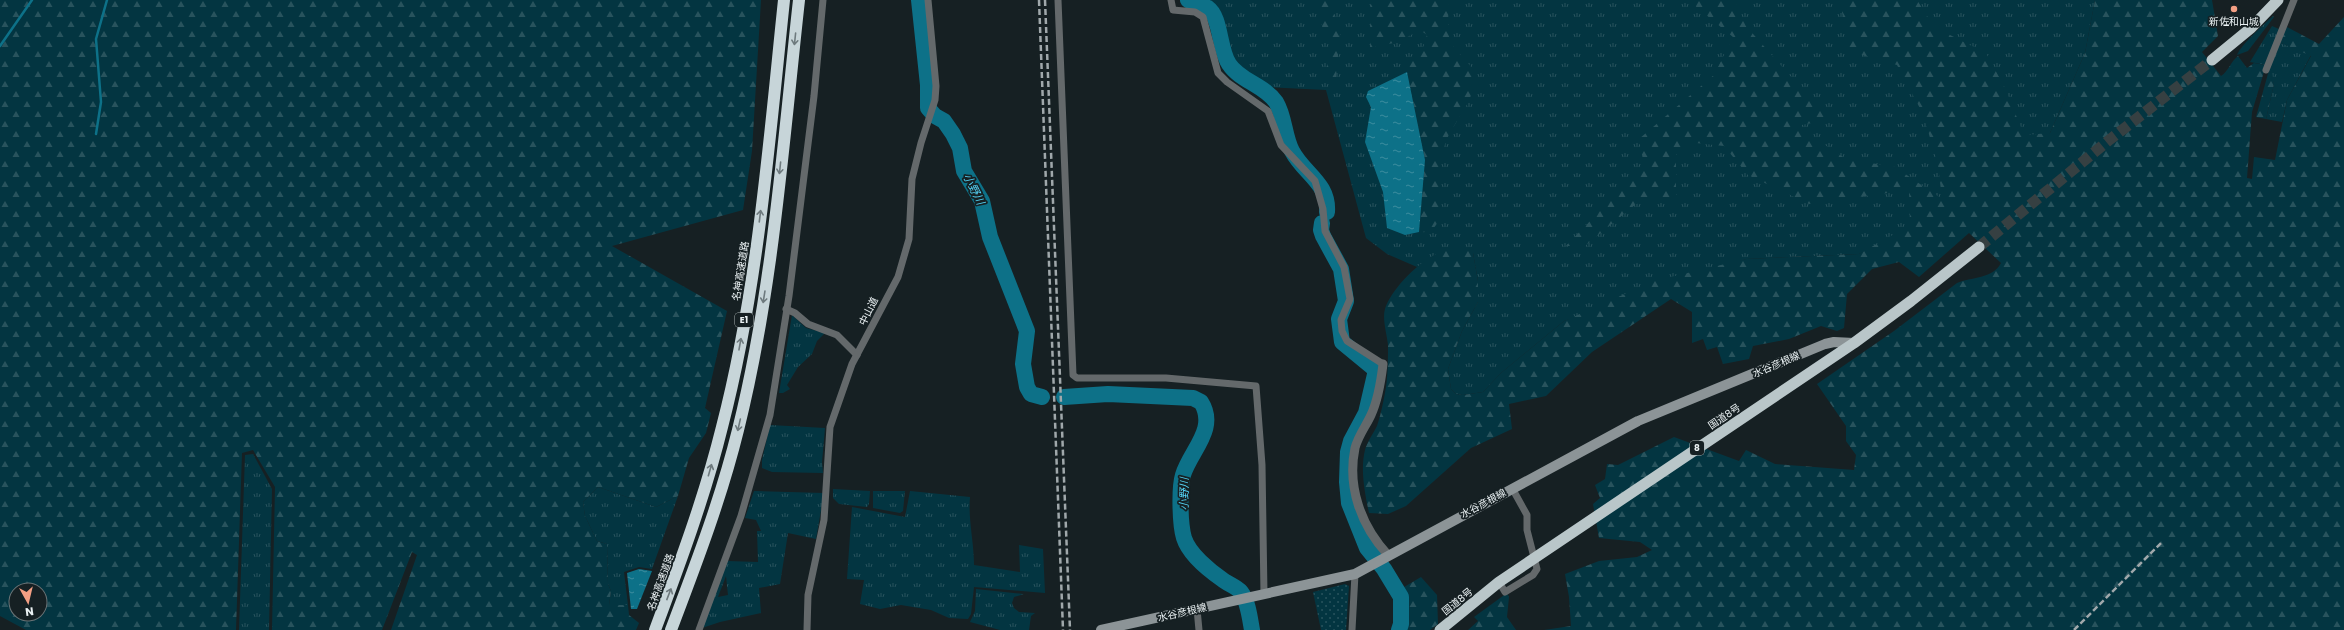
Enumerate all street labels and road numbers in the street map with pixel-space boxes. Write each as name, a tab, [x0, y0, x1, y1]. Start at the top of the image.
street label: 名神高速道路	[728, 240, 753, 302]
street label: 中山道	[855, 294, 882, 328]
road number: E1	[735, 313, 753, 327]
street label: 水谷彦根線	[1750, 348, 1802, 381]
street label: 国道8号	[1705, 400, 1744, 433]
road number: 8	[1690, 441, 1704, 455]
street label: 水谷彦根線	[1458, 485, 1509, 522]
street label: 名神高速道路	[643, 551, 678, 613]
street label: 国道8号	[1438, 584, 1476, 619]
street label: 水谷彦根線	[1156, 600, 1208, 625]

